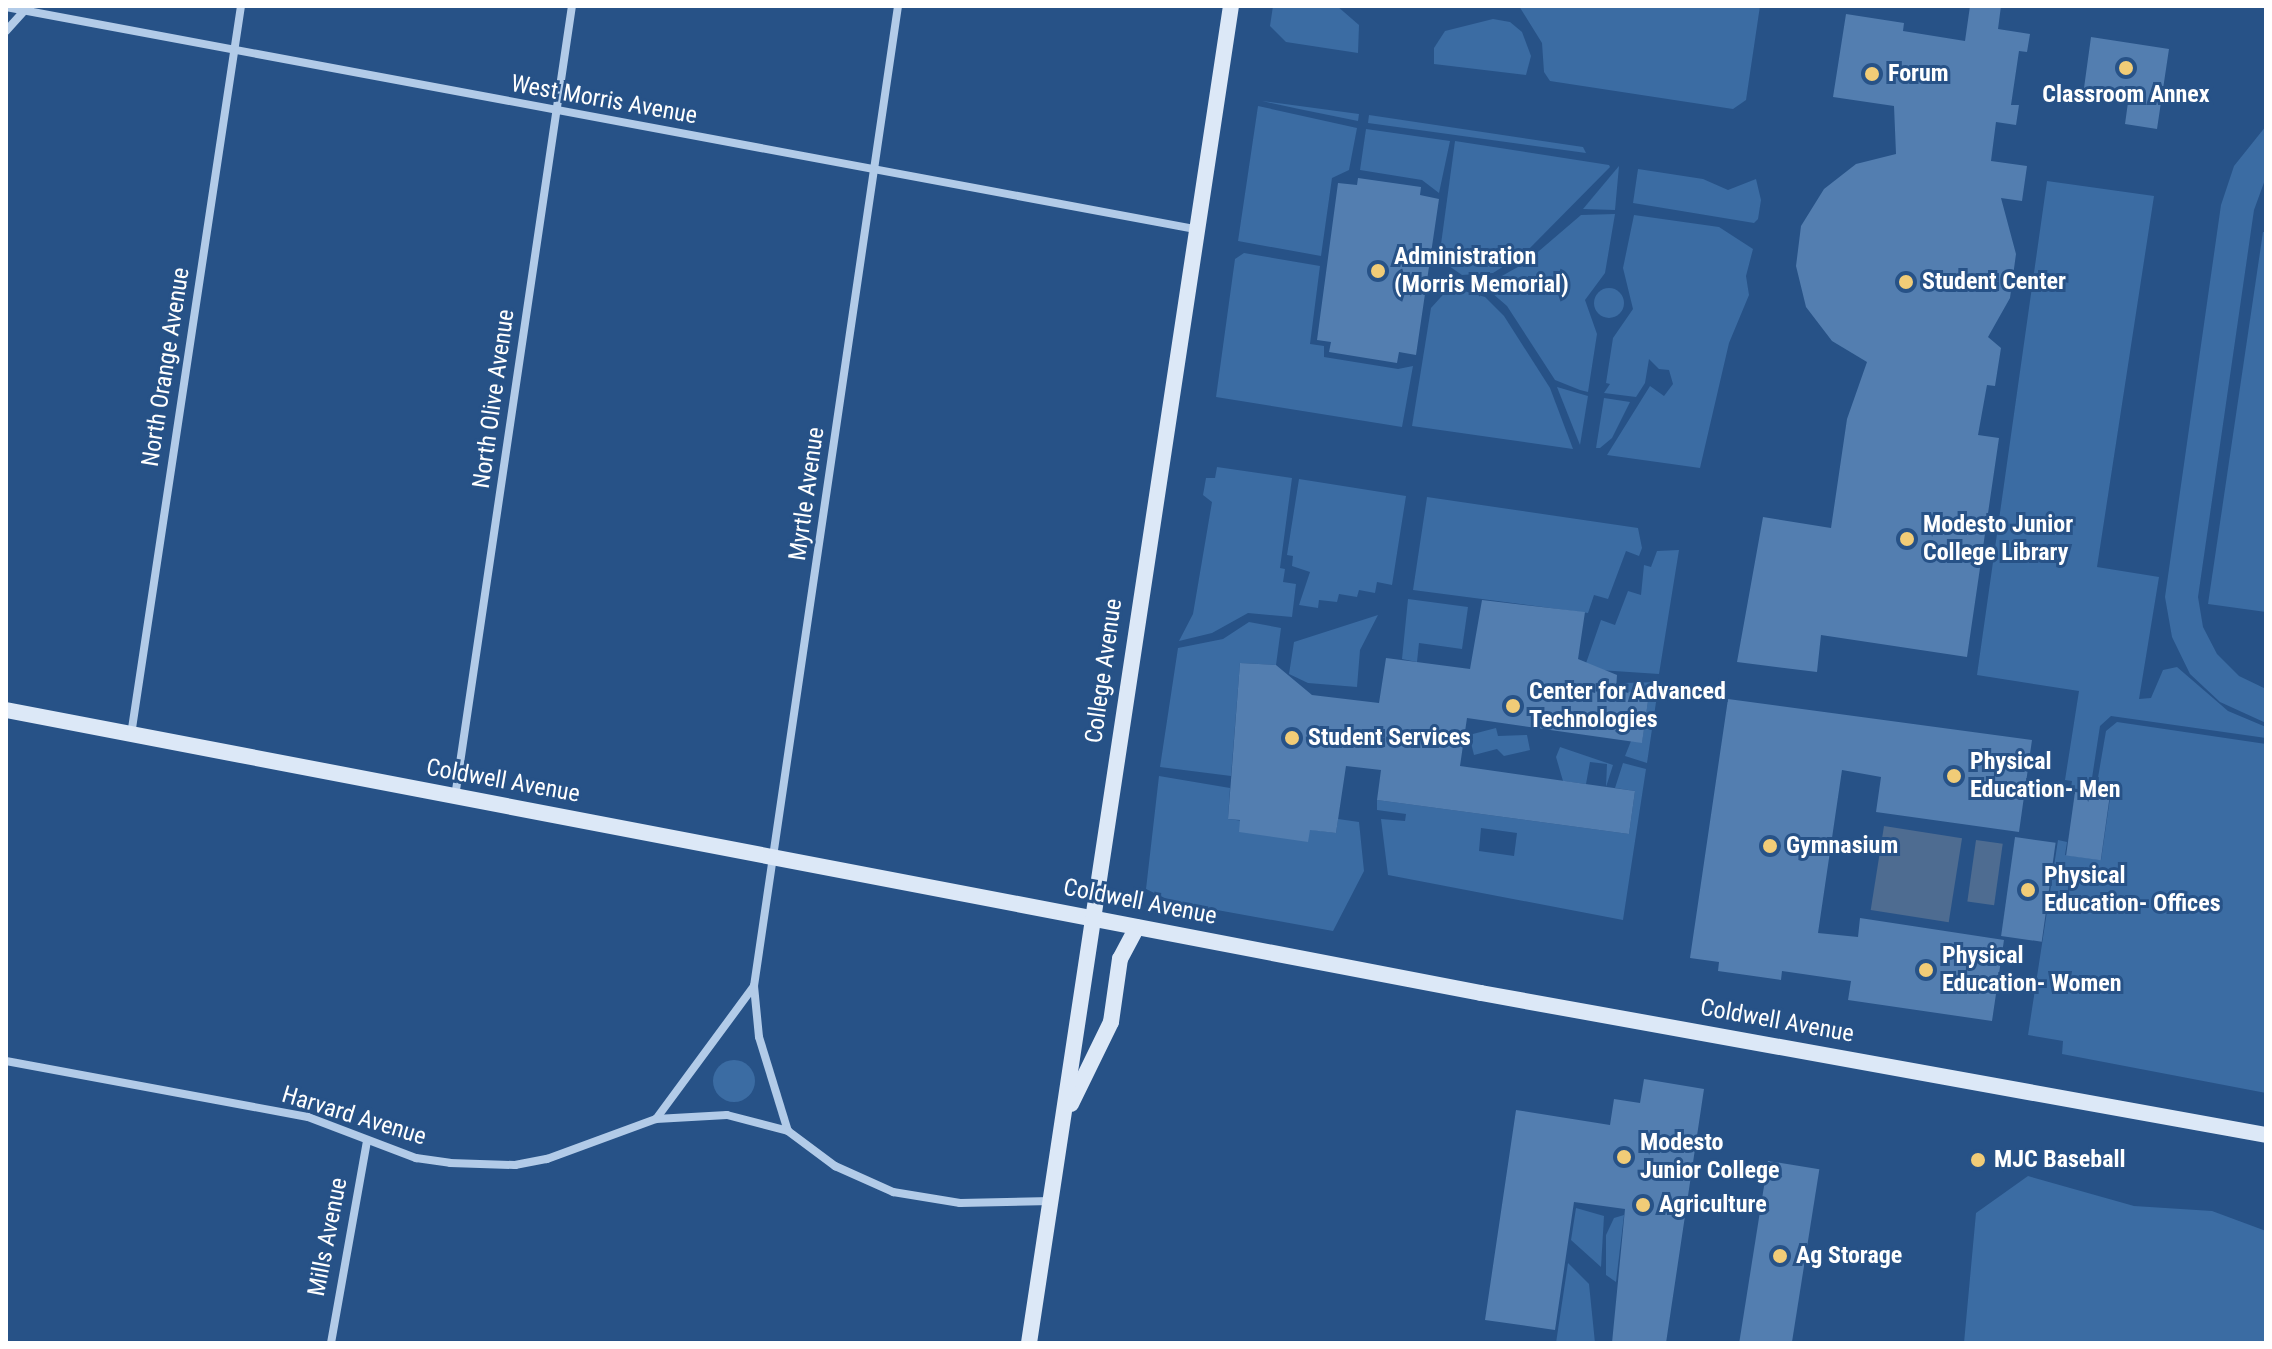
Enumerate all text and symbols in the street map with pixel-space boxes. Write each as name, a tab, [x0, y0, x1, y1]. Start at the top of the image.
marker: Classroom Annex	[2117, 59, 2135, 77]
place label: Forum	[1888, 60, 1949, 88]
marker: Forum	[1863, 65, 1881, 83]
street label: West Morris Avenue	[509, 69, 699, 131]
place label: Classroom Annex	[2042, 81, 2210, 109]
place label: Administration (Morris Memorial)	[1394, 243, 1569, 299]
marker: Administration (Morris Memorial)	[1369, 262, 1387, 280]
street label: North Orange Avenue	[136, 265, 196, 469]
place label: Student Center	[1922, 268, 2066, 296]
marker: Student Center	[1897, 273, 1915, 291]
street label: North Olive Avenue	[467, 308, 521, 490]
street label: Myrtle Avenue	[783, 425, 831, 563]
place label: Modesto Junior College Library	[1923, 511, 2073, 567]
marker: Modesto Junior College Library	[1898, 530, 1916, 548]
street label: College Avenue	[1080, 597, 1128, 745]
place label: Center for Advanced Technologies	[1529, 678, 1726, 734]
marker: Center for Advanced Technologies	[1504, 697, 1522, 715]
place label: Student Services	[1308, 724, 1471, 752]
marker: Student Services	[1283, 729, 1301, 747]
place label: Physical Education- Men	[1970, 748, 2120, 804]
street label: Coldwell Avenue	[424, 753, 582, 809]
marker: Physical Education- Men	[1945, 767, 1963, 785]
place label: Gymnasium	[1786, 832, 1898, 860]
marker: Gymnasium	[1761, 837, 1779, 855]
place label: Physical Education- Offices	[2044, 862, 2221, 918]
street label: Coldwell Avenue	[1061, 873, 1219, 931]
marker: Physical Education- Offices	[2019, 881, 2037, 899]
place label: Physical Education- Women	[1942, 942, 2122, 998]
marker: Physical Education- Women	[1917, 961, 1935, 979]
street label: Coldwell Avenue	[1698, 993, 1856, 1049]
street label: Harvard Avenue	[279, 1080, 429, 1152]
place label: Modesto Junior College	[1640, 1129, 1780, 1185]
place label: MJC Baseball	[1994, 1146, 2126, 1174]
marker: Modesto Junior College	[1615, 1148, 1633, 1166]
marker: MJC Baseball	[1969, 1151, 1987, 1169]
street label: Mills Avenue	[302, 1175, 354, 1299]
place label: Agriculture	[1659, 1191, 1767, 1219]
marker: Agriculture	[1634, 1196, 1652, 1214]
place label: Ag Storage	[1796, 1242, 1902, 1270]
marker: Ag Storage	[1771, 1247, 1789, 1265]

